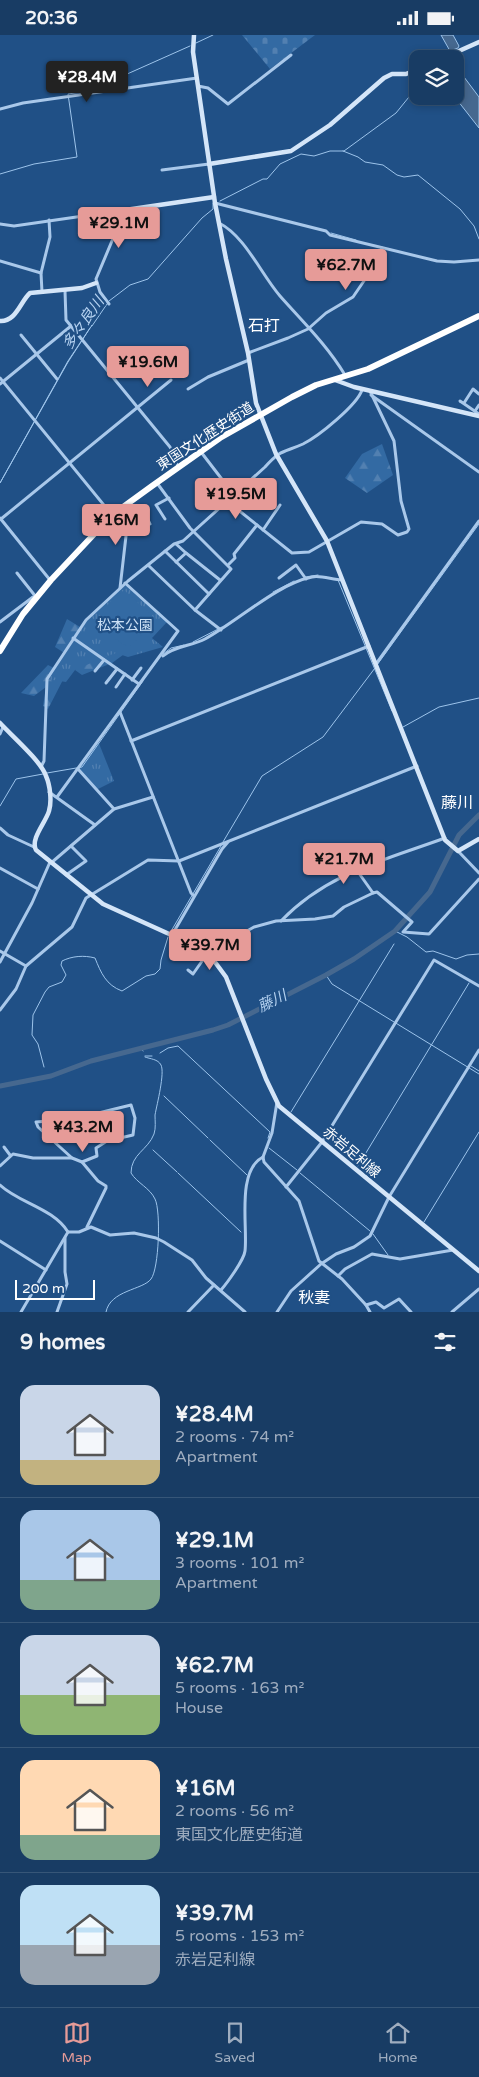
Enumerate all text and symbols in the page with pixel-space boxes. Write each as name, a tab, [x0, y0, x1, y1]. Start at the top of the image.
text: 20:36	[25, 7, 78, 29]
map controls	[409, 50, 464, 105]
button: layers	[409, 50, 464, 105]
pin: ¥28.4M	[46, 61, 128, 103]
text: ¥28.4M	[57, 67, 117, 87]
pin: ¥29.1M	[78, 207, 160, 249]
text: ¥29.1M	[89, 213, 149, 233]
pin: ¥62.7M	[305, 249, 387, 291]
text: ¥62.7M	[316, 255, 376, 275]
water label: 多々良川	[58, 292, 109, 353]
district label: 石打	[248, 316, 280, 336]
pin: ¥19.6M	[107, 345, 189, 388]
text: ¥19.6M	[118, 352, 178, 372]
street label: 東国文化歴史街道	[154, 399, 257, 474]
pin: ¥19.5M	[195, 477, 277, 520]
text: ¥19.5M	[206, 484, 266, 504]
pin: ¥16M	[86, 503, 146, 546]
text: ¥16M	[93, 510, 139, 530]
park label: 松本公園	[97, 617, 153, 634]
district label: 藤川	[441, 793, 473, 813]
pin: ¥21.7M	[303, 843, 385, 885]
text: ¥21.7M	[314, 849, 374, 869]
pin: ¥39.7M	[169, 929, 251, 971]
text: ¥39.7M	[180, 935, 240, 955]
water label: 藤川	[255, 985, 291, 1016]
pin: ¥43.2M	[42, 1111, 124, 1153]
text: ¥43.2M	[53, 1117, 113, 1137]
street label: 赤岩足利線	[319, 1123, 384, 1181]
scale bar	[15, 1277, 95, 1300]
text: 200 m	[22, 1280, 65, 1297]
district label: 秋妻	[298, 1288, 330, 1308]
icon: filters	[431, 1328, 459, 1356]
text: 9 homes	[20, 1330, 105, 1355]
text: ¥28.4M	[175, 1402, 254, 1427]
icon: home	[60, 1405, 120, 1465]
text: 2 rooms · 74 m²	[175, 1427, 294, 1447]
text: Apartment	[175, 1447, 258, 1467]
text: ¥29.1M	[175, 1528, 254, 1553]
icon: home	[60, 1530, 120, 1590]
text: 3 rooms · 101 m²	[175, 1553, 304, 1573]
text: Apartment	[175, 1573, 258, 1593]
text: ¥62.7M	[175, 1653, 254, 1678]
icon: home	[60, 1655, 120, 1715]
text: 5 rooms · 163 m²	[175, 1678, 304, 1698]
text: House	[175, 1698, 223, 1718]
text: ¥16M	[175, 1776, 235, 1801]
icon: home	[60, 1780, 120, 1840]
text: 2 rooms · 56 m²	[175, 1801, 294, 1821]
text: 東国文化歴史街道	[175, 1825, 303, 1845]
text: ¥39.7M	[175, 1901, 254, 1926]
icon: home	[60, 1905, 120, 1965]
text: 5 rooms · 153 m²	[175, 1926, 304, 1946]
text: 赤岩足利線	[175, 1950, 255, 1970]
tab: Map	[61, 2019, 92, 2066]
tab: Saved	[215, 2019, 255, 2066]
tab: Home	[378, 2019, 418, 2066]

